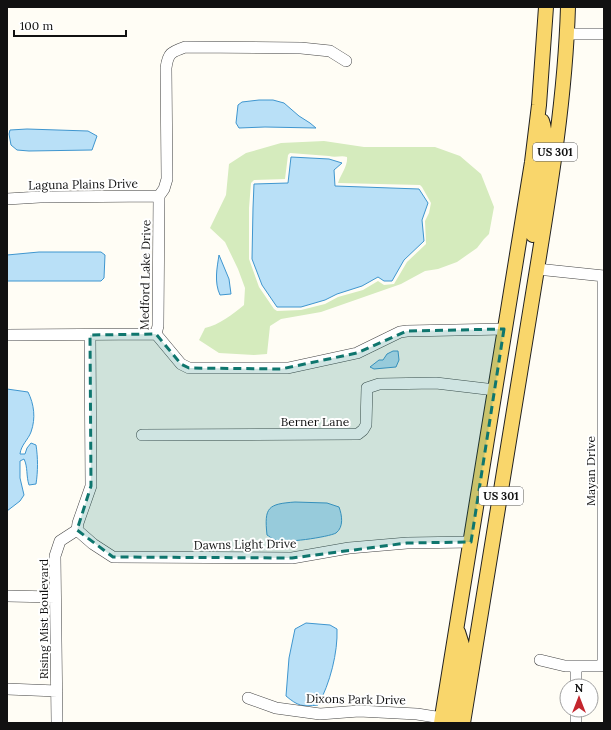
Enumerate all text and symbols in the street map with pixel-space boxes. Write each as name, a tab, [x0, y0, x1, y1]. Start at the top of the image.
scale bar	[14, 12, 126, 38]
text: 100 m	[20, 18, 53, 33]
road number: US 301	[533, 143, 577, 161]
street label: Laguna Plains Drive	[28, 176, 139, 192]
street label: Medford Lake Drive	[137, 219, 153, 330]
street label: Berner Lane	[281, 414, 350, 429]
street label: Mayan Drive	[583, 435, 598, 506]
road number: US 301	[479, 487, 523, 505]
street label: Dawns Light Drive	[194, 536, 297, 552]
street label: Rising Mist Boulevard	[36, 559, 51, 679]
north arrow	[559, 678, 599, 718]
text: N	[575, 681, 584, 695]
street label: Dixons Park Drive	[306, 691, 406, 707]

